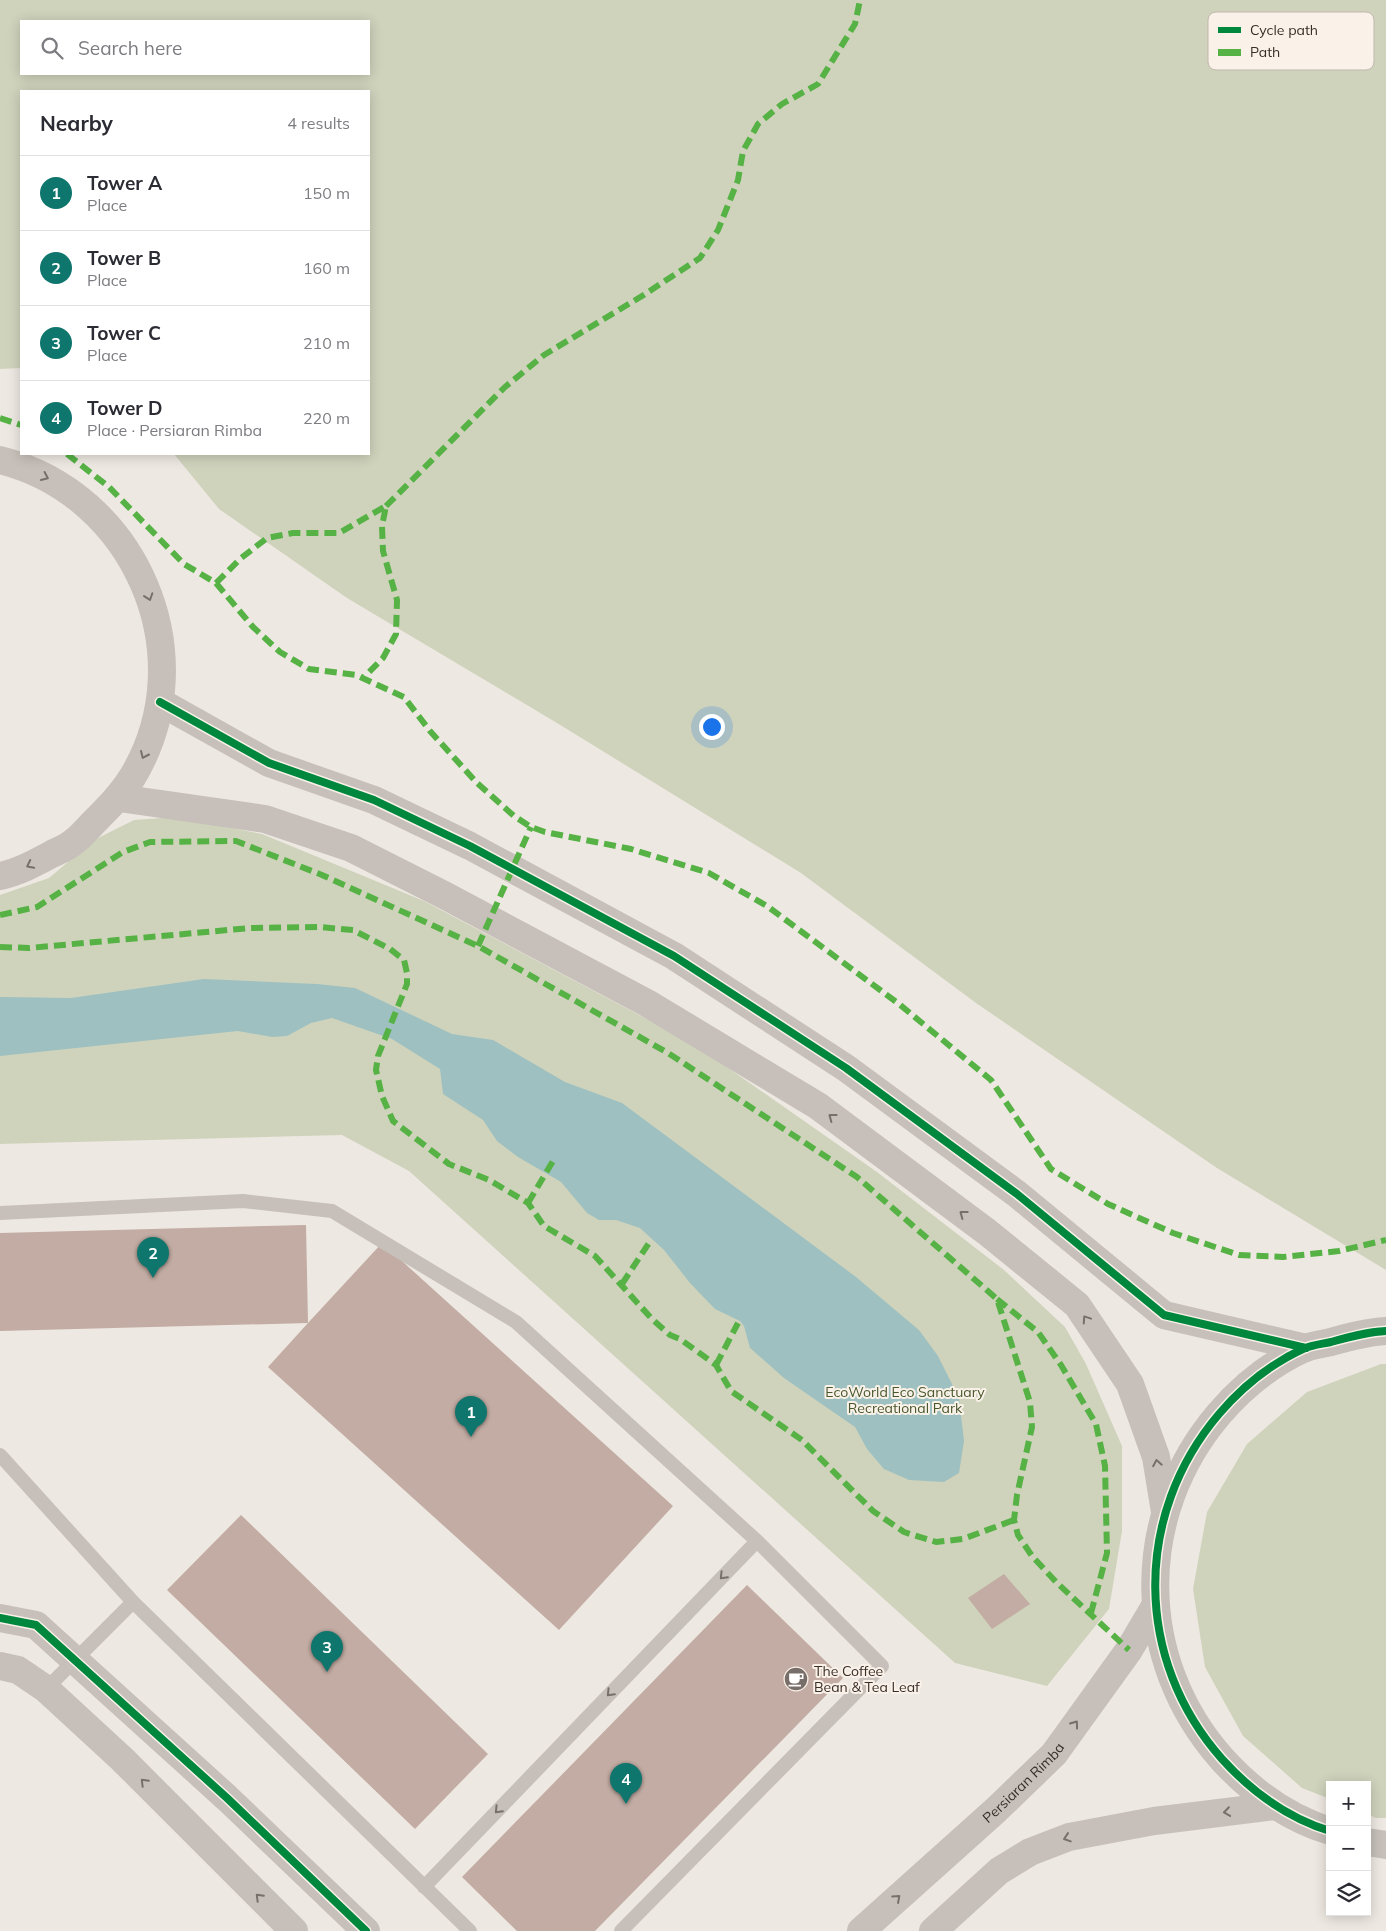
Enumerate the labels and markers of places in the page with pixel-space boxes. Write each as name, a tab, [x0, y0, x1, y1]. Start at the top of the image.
pin: 2	[137, 1237, 169, 1278]
pin: 1	[455, 1396, 487, 1437]
pin: 3	[311, 1631, 343, 1672]
place label: The Coffee Bean & Tea Leaf	[814, 1662, 920, 1696]
cafe icon: The Coffee Bean & Tea Leaf	[783, 1666, 809, 1692]
pin: 4	[610, 1763, 642, 1804]

